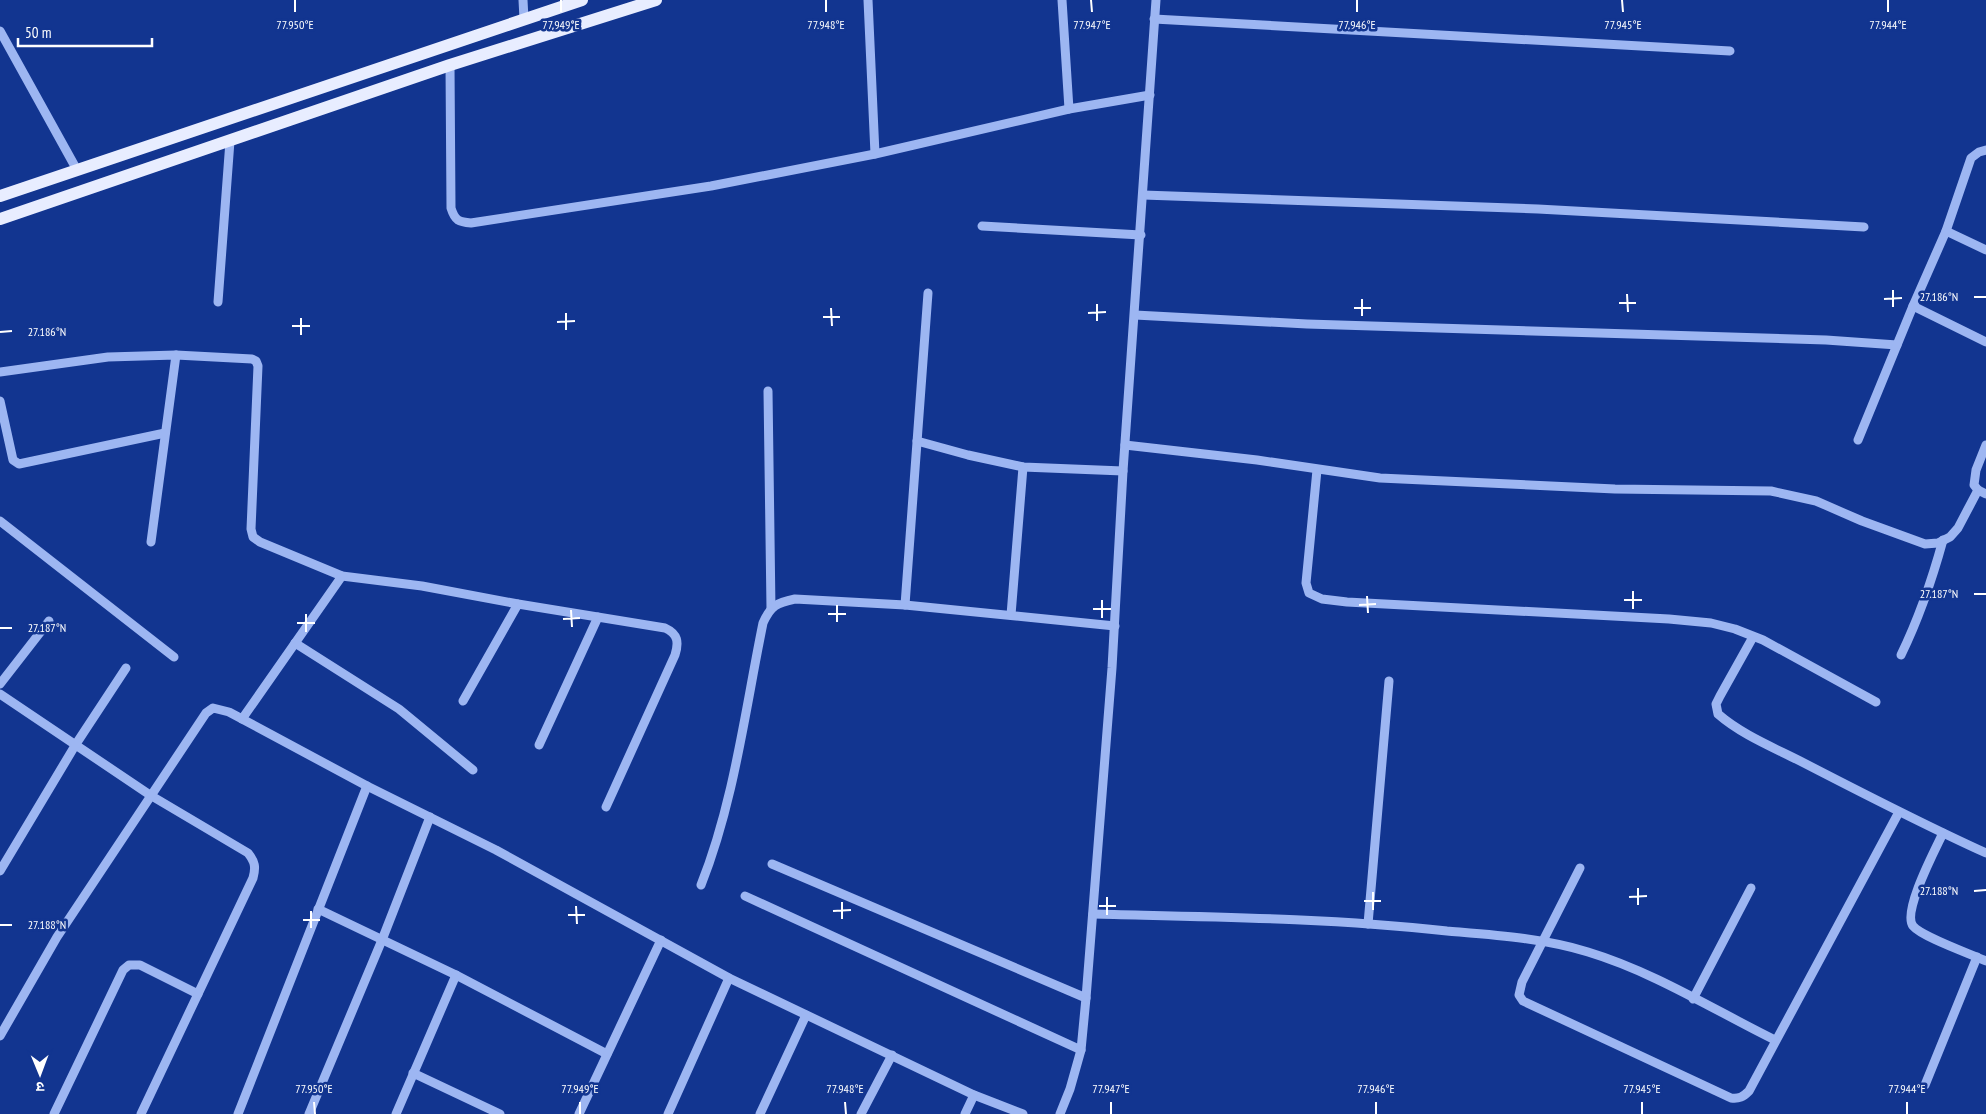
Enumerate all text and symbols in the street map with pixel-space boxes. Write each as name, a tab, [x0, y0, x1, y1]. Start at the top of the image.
scale bar	[18, 15, 151, 47]
text: 77.950°E	[276, 17, 314, 32]
text: 77.949°E	[542, 17, 580, 32]
text: 77.948°E	[807, 17, 845, 32]
text: 77.947°E	[1073, 17, 1111, 32]
text: 77.946°E	[1338, 17, 1376, 32]
text: 77.945°E	[1604, 17, 1642, 32]
text: 77.944°E	[1869, 17, 1907, 32]
text: 50 m	[25, 23, 51, 42]
text: 27.186°N	[1920, 289, 1958, 304]
text: 27.186°N	[28, 324, 66, 339]
text: 27.187°N	[1920, 586, 1958, 601]
text: 27.187°N	[28, 620, 66, 635]
text: 27.188°N	[1920, 883, 1958, 898]
text: 27.188°N	[28, 917, 66, 932]
north arrow	[15, 1049, 65, 1099]
text: उ	[35, 1078, 44, 1096]
text: 77.950°E	[295, 1081, 333, 1096]
text: 77.949°E	[561, 1081, 599, 1096]
text: 77.948°E	[826, 1081, 864, 1096]
text: 77.947°E	[1092, 1081, 1130, 1096]
text: 77.946°E	[1357, 1081, 1395, 1096]
text: 77.945°E	[1623, 1081, 1661, 1096]
text: 77.944°E	[1888, 1081, 1926, 1096]

